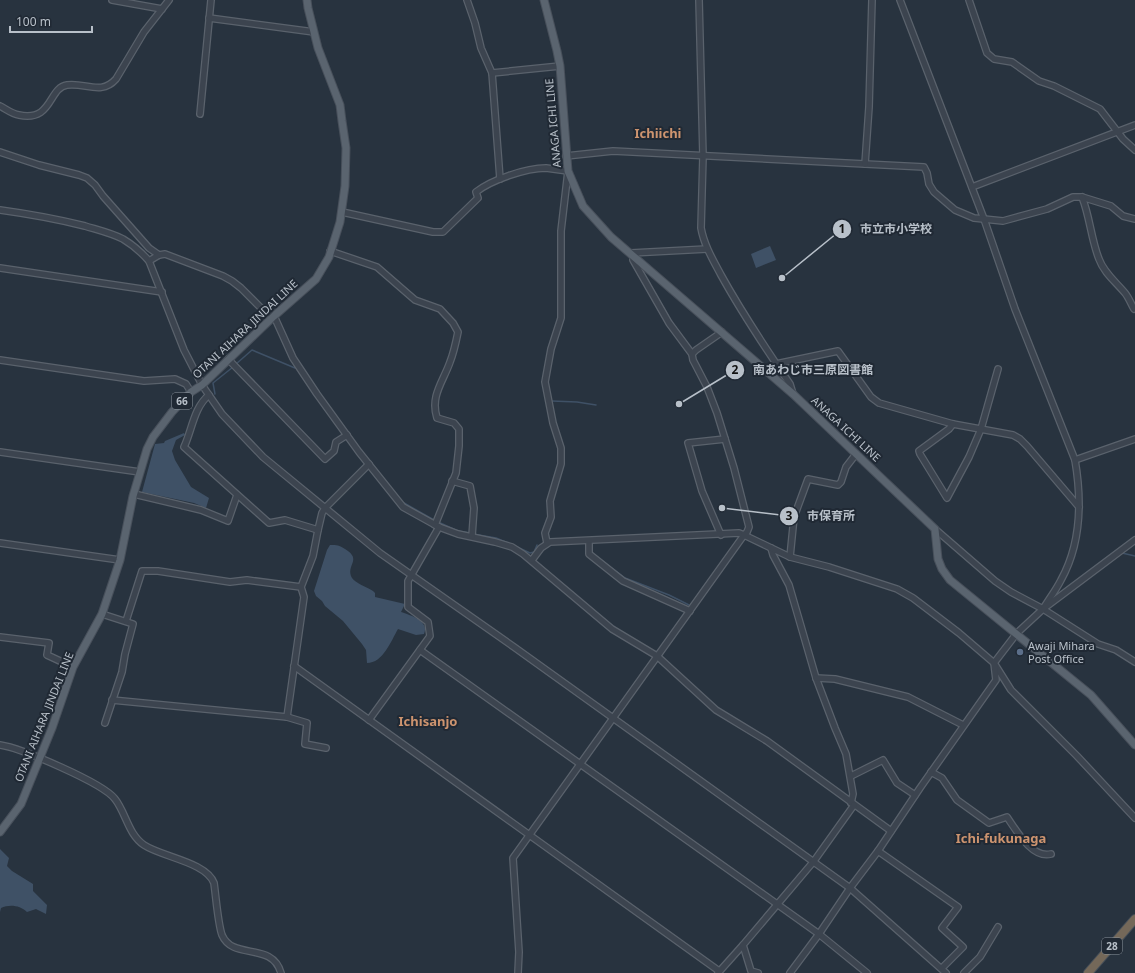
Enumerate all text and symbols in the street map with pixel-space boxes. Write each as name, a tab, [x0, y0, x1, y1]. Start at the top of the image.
scale bar	[10, 8, 92, 34]
text: 100 m	[16, 13, 51, 30]
street label: ANAGA ICHI LINE	[541, 78, 564, 168]
district label: Ichiichi	[634, 124, 682, 142]
callout: 市立市小学校	[832, 217, 940, 241]
text: 1	[839, 220, 845, 237]
text: 市立市小学校	[860, 220, 932, 237]
street label: OTANI AIHARA JINDAI LINE	[189, 276, 301, 381]
callout: 南あわじ市三原図書館	[725, 358, 881, 382]
text: 2	[732, 361, 739, 378]
text: 南あわじ市三原図書館	[753, 361, 873, 378]
road number: 66	[172, 393, 192, 409]
street label: ANAGA ICHI LINE	[809, 393, 884, 465]
callout: 市保育所	[779, 504, 863, 528]
text: 3	[786, 507, 793, 524]
text: 市保育所	[807, 507, 855, 524]
place label: Awaji Mihara Post Office	[1028, 638, 1095, 666]
marker: Awaji Mihara Post Office	[1015, 647, 1025, 657]
street label: OTANI AIHARA JINDAI LINE	[11, 650, 76, 784]
district label: Ichisanjo	[399, 712, 457, 730]
district label: Ichi-fukunaga	[956, 829, 1046, 847]
road number: 28	[1102, 938, 1122, 954]

